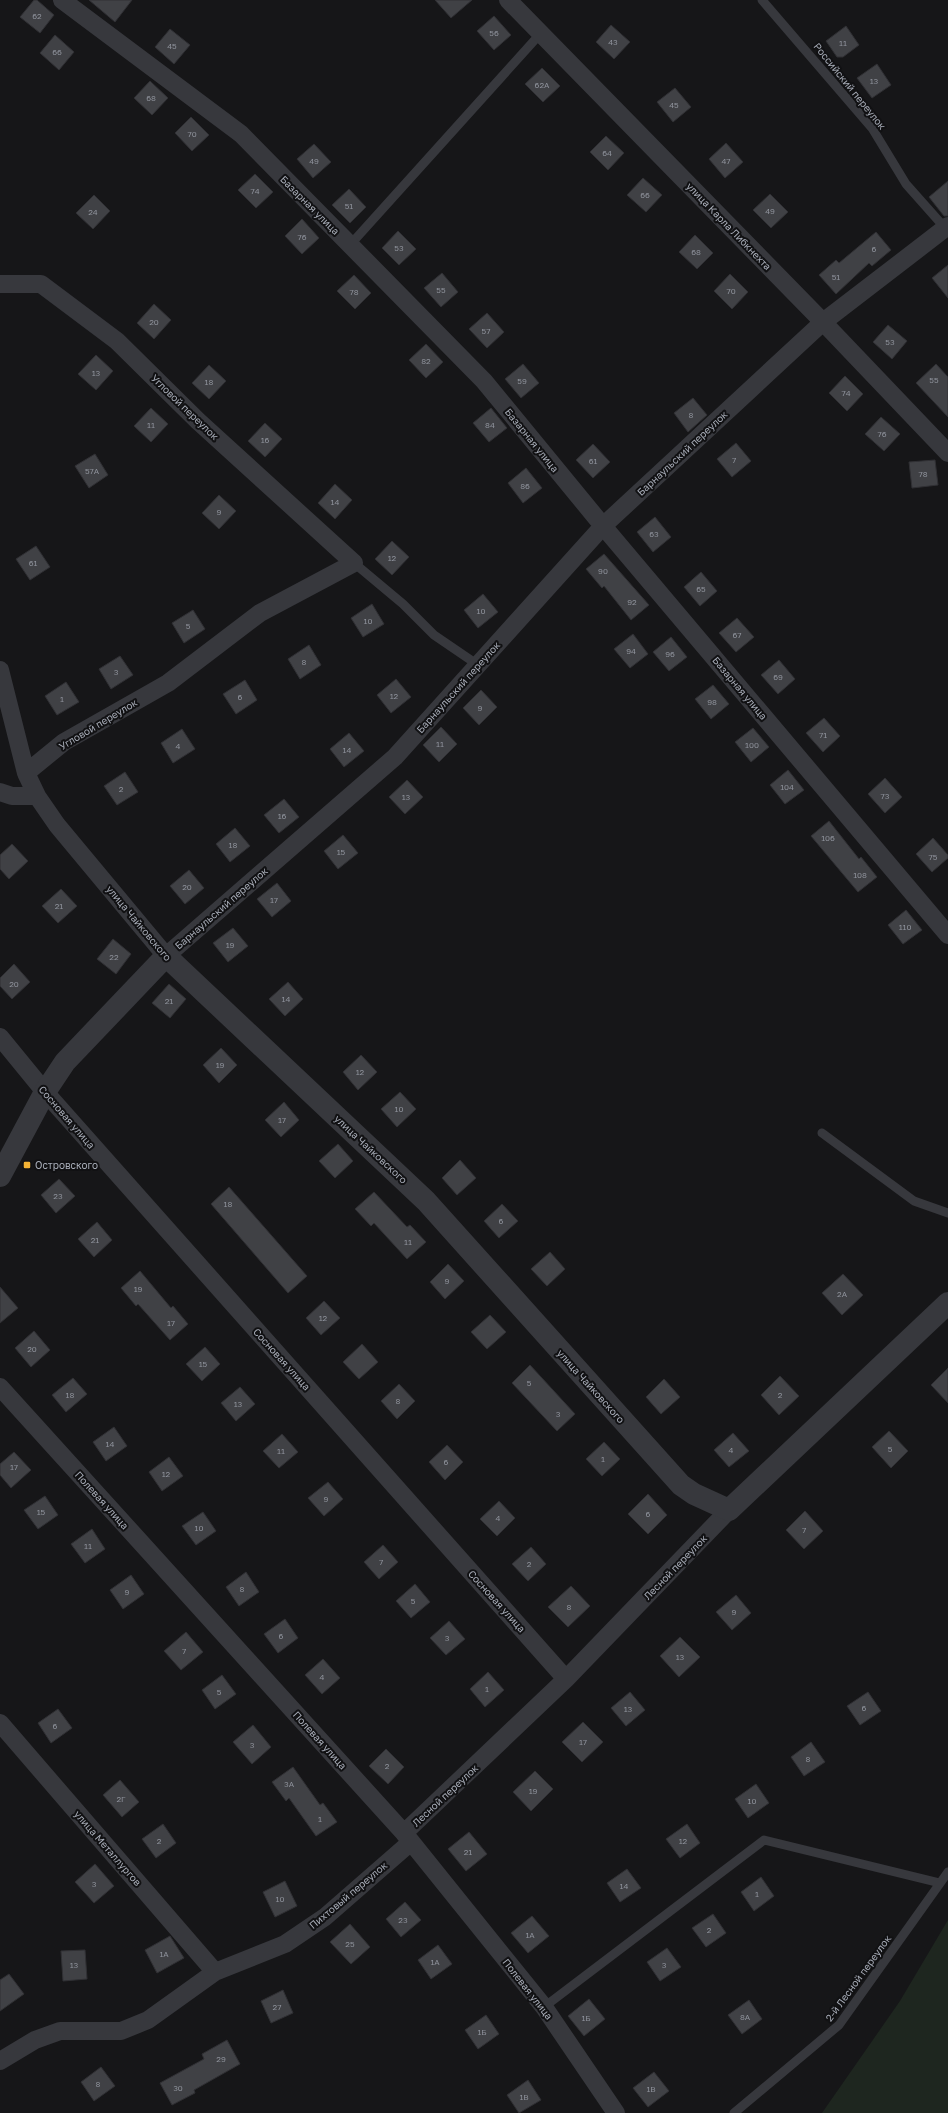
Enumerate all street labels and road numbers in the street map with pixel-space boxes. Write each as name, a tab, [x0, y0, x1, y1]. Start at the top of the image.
street label: Российский переулок	[811, 40, 889, 132]
street label: Базарная улица	[278, 173, 342, 237]
street label: улица Карла Либкнехта	[684, 180, 774, 272]
street label: Угловой переулок	[149, 372, 221, 442]
street label: Базарная улица	[503, 406, 561, 474]
street label: Барнаульский переулок	[634, 408, 730, 498]
street label: Барнаульский переулок	[414, 639, 502, 735]
street label: Базарная улица	[710, 654, 770, 722]
street label: Угловой переулок	[57, 696, 140, 752]
street label: Барнаульский переулок	[172, 864, 270, 952]
street label: улица Чайковского	[104, 883, 174, 963]
street label: Сосновая улица	[37, 1083, 97, 1151]
street label: улица Чайковского	[332, 1112, 410, 1186]
street label: Сосновая улица	[251, 1326, 313, 1392]
street label: улица Чайковского	[555, 1347, 627, 1425]
street label: Полевая улица	[73, 1469, 131, 1531]
street label: Лесной переулок	[641, 1532, 709, 1602]
street label: Сосновая улица	[466, 1568, 528, 1634]
street label: Полевая улица	[291, 1709, 349, 1771]
street label: Лесной переулок	[410, 1761, 481, 1829]
street label: улица Металлургов	[72, 1808, 144, 1888]
street label: Пихтовый переулок	[307, 1859, 390, 1931]
street label: 2-й Лесной переулок	[823, 1932, 894, 2024]
street label: Полевая улица	[501, 1956, 555, 2022]

